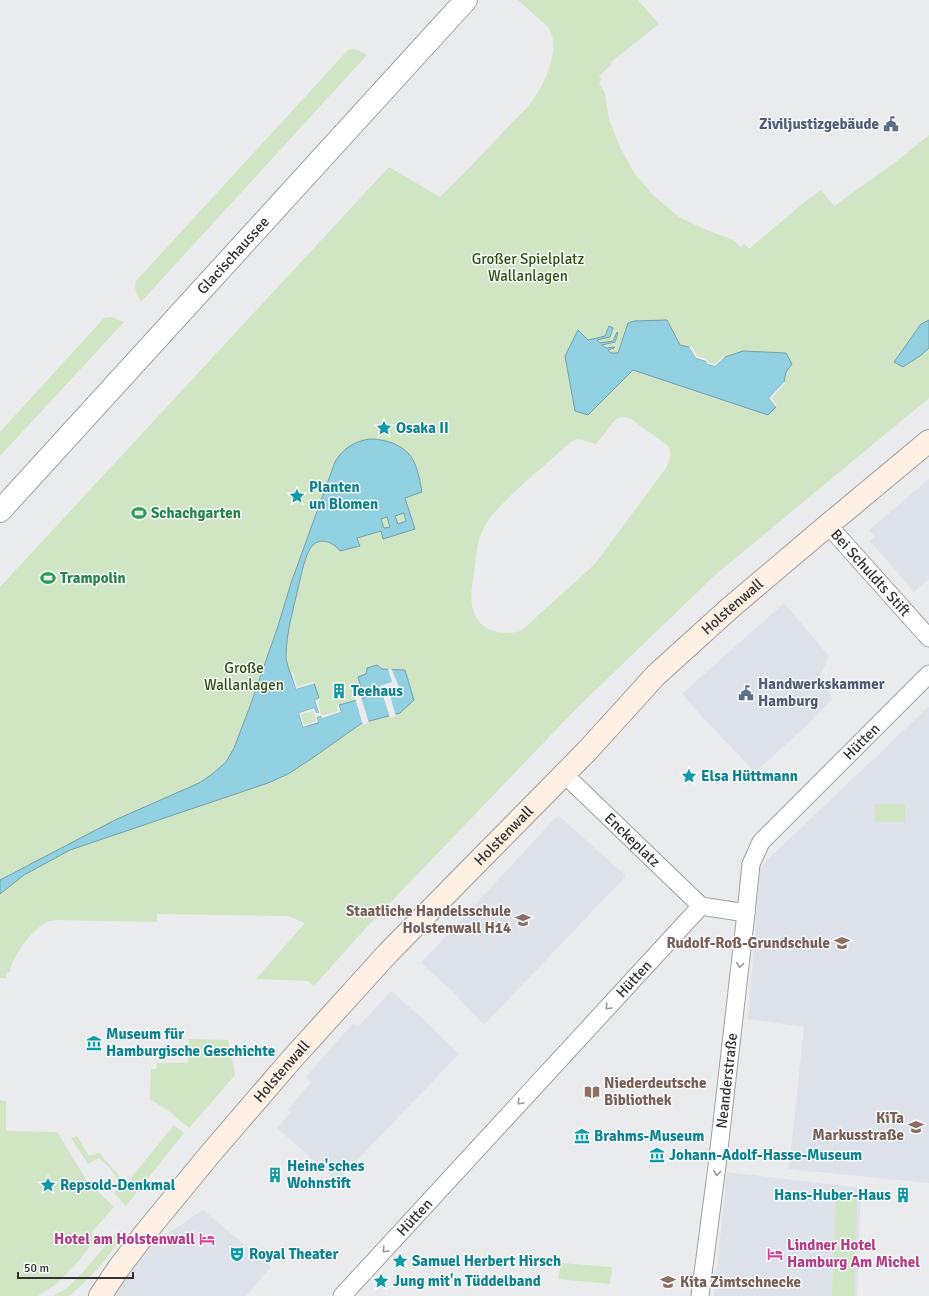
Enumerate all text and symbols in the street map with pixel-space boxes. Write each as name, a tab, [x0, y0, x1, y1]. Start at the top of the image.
place label: Ziviljustizgebäude	[759, 115, 879, 133]
public building icon: Ziviljustizgebäude	[882, 115, 900, 133]
street label: Glacischaussee	[193, 213, 273, 298]
park label: Großer Spielplatz Wallanlagen	[472, 250, 585, 285]
place icon: Osaka II	[375, 419, 393, 437]
place label: Osaka II	[396, 419, 449, 437]
place label: Planten un Blomen	[309, 478, 378, 513]
place icon: Planten un Blomen	[288, 487, 306, 505]
sports icon: Schachgarten	[130, 504, 148, 522]
place label: Schachgarten	[151, 504, 241, 522]
street label: Bei Schuldts Stift	[827, 525, 914, 620]
sports icon: Trampolin	[39, 569, 57, 587]
place label: Trampolin	[60, 569, 126, 587]
street label: Holstenwall	[698, 575, 767, 639]
park label: Große Wallanlagen	[204, 659, 284, 694]
place label: Handwerkskammer Hamburg	[758, 675, 885, 710]
building icon: Teehaus	[330, 682, 348, 700]
place label: Teehaus	[351, 682, 403, 700]
public building icon: Handwerkskammer Hamburg	[737, 684, 755, 702]
street label: Hütten	[839, 719, 884, 764]
place icon: Elsa Hüttmann	[680, 767, 698, 785]
place label: Elsa Hüttmann	[701, 767, 798, 785]
street label: Holstenwall	[470, 802, 537, 869]
street label: Enckeplatz	[601, 809, 664, 871]
place label: Staatliche Handelsschule Holstenwall H14	[346, 902, 511, 937]
school or university icon: Staatliche Handelsschule Holstenwall H14	[514, 911, 532, 929]
place label: Rudolf-Roß-Grundschule	[667, 934, 830, 952]
school or university icon: Rudolf-Roß-Grundschule	[833, 934, 851, 952]
street label: Hütten	[612, 956, 656, 1001]
one-way arrow	[736, 962, 745, 968]
one-way arrow	[605, 1002, 613, 1010]
place label: Museum für Hamburgische Geschichte	[106, 1025, 275, 1060]
street label: Neanderstraße	[712, 1032, 741, 1130]
museum icon: Museum für Hamburgische Geschichte	[85, 1034, 103, 1052]
street label: Holstenwall	[250, 1037, 313, 1106]
place label: Niederdeutsche Bibliothek	[604, 1074, 706, 1109]
library icon: Niederdeutsche Bibliothek	[583, 1083, 601, 1101]
one-way arrow	[517, 1097, 525, 1105]
place label: KiTa Markusstraße	[812, 1109, 904, 1144]
school or university icon: KiTa Markusstraße	[907, 1118, 925, 1136]
museum icon: Brahms-Museum	[573, 1127, 591, 1145]
place label: Brahms-Museum	[594, 1127, 704, 1145]
museum icon: Johann-Adolf-Hasse-Museum	[648, 1146, 666, 1164]
place label: Johann-Adolf-Hasse-Museum	[669, 1146, 862, 1164]
place label: Heine'sches Wohnstift	[287, 1157, 365, 1192]
building icon: Heine'sches Wohnstift	[266, 1166, 284, 1184]
one-way arrow	[712, 1170, 721, 1176]
place icon: Repsold-Denkmal	[39, 1176, 57, 1194]
place label: Repsold-Denkmal	[60, 1176, 176, 1194]
place label: Hans-Huber-Haus	[774, 1186, 891, 1204]
building icon: Hans-Huber-Haus	[894, 1186, 912, 1204]
street label: Hütten	[393, 1195, 436, 1240]
place label: Hotel am Holstenwall	[54, 1230, 195, 1248]
hotel icon: Hotel am Holstenwall	[198, 1230, 216, 1248]
place label: Lindner Hotel Hamburg Am Michel	[787, 1236, 920, 1271]
theatre icon: Royal Theater	[228, 1245, 246, 1263]
place label: Royal Theater	[249, 1245, 338, 1263]
one-way arrow	[382, 1245, 389, 1252]
hotel icon: Lindner Hotel Hamburg Am Michel	[766, 1245, 784, 1263]
place icon: Samuel Herbert Hirsch	[391, 1252, 409, 1270]
place label: Samuel Herbert Hirsch	[412, 1252, 561, 1270]
scale bar	[18, 1254, 133, 1280]
text: 50 m	[24, 1261, 49, 1276]
place icon: Jung mit'n Tüddelband	[372, 1272, 390, 1290]
place label: Jung mit'n Tüddelband	[393, 1272, 541, 1290]
school or university icon: Kita Zimtschnecke	[659, 1273, 677, 1291]
place label: Kita Zimtschnecke	[680, 1273, 801, 1291]

